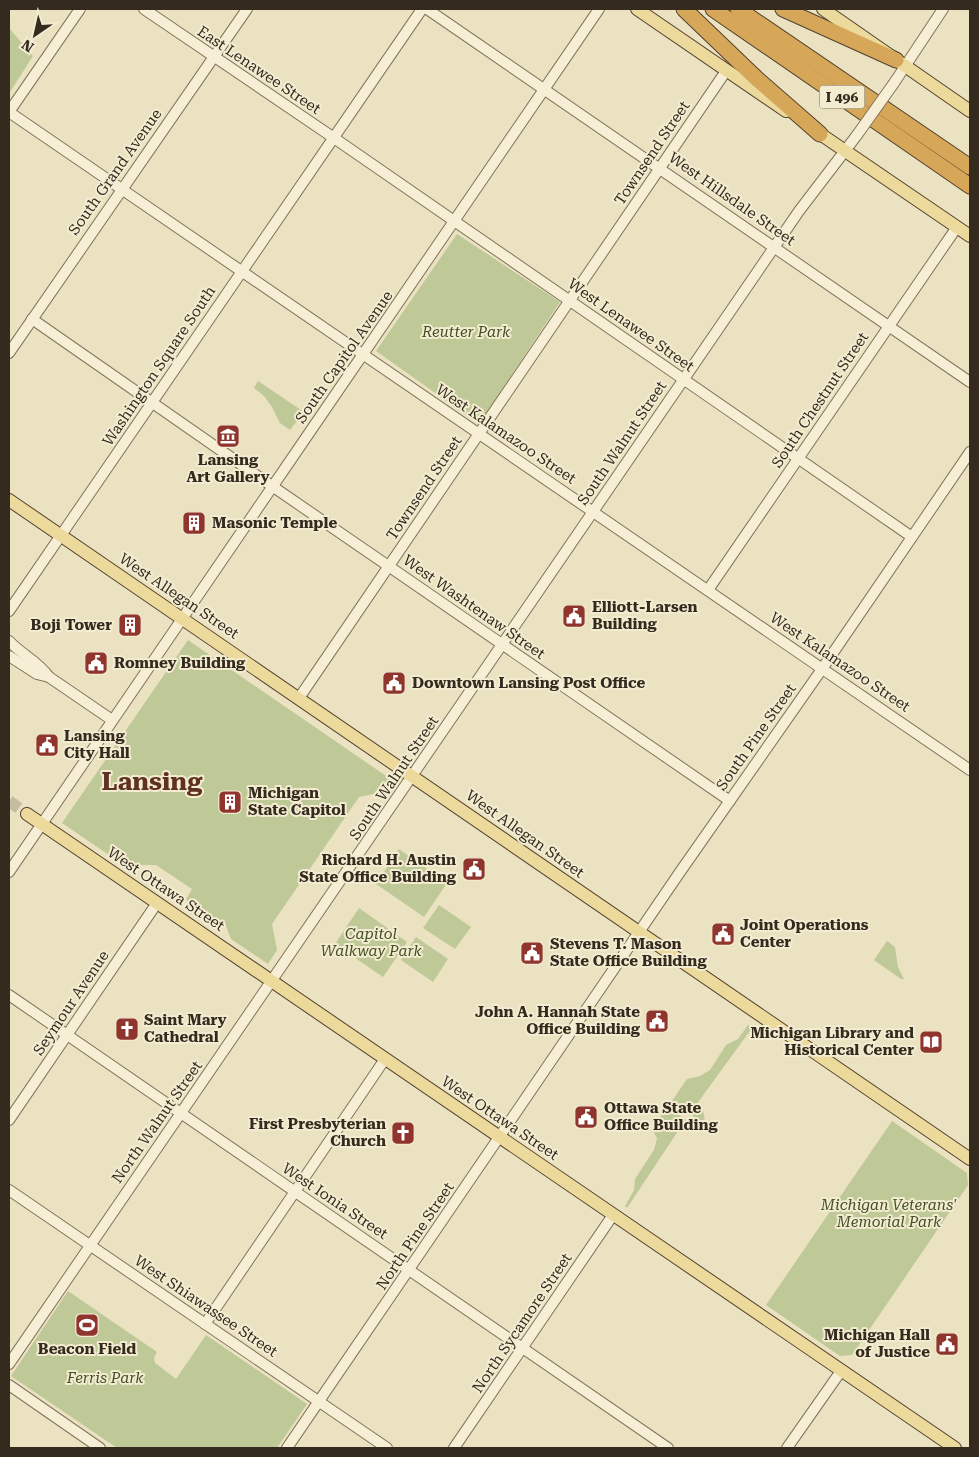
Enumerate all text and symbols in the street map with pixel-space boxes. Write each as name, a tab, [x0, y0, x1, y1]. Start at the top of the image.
north arrow	[10, 10, 60, 60]
street label: East Lenawee Street	[194, 22, 324, 118]
text: N	[19, 36, 37, 55]
road number: I 496	[820, 85, 864, 108]
street label: Townsend Street	[611, 97, 694, 208]
street label: South Grand Avenue	[65, 105, 165, 239]
street label: West Hillsdale Street	[665, 148, 799, 250]
street label: West Lenawee Street	[564, 275, 698, 376]
street label: Washington Square South	[99, 282, 219, 449]
street label: South Capitol Avenue	[291, 287, 397, 427]
park label: Reutter Park	[421, 323, 511, 341]
street label: South Chestnut Street	[768, 328, 872, 471]
street label: South Walnut Street	[574, 377, 670, 509]
street label: West Kalamazoo Street	[433, 380, 580, 488]
museum icon: Lansing Art Gallery	[215, 423, 241, 449]
street label: Townsend Street	[383, 432, 466, 543]
place label: Lansing Art Gallery	[187, 451, 269, 486]
building icon: Masonic Temple	[181, 510, 207, 536]
place label: Masonic Temple	[212, 514, 337, 532]
street label: West Allegan Street	[116, 549, 243, 643]
street label: West Washtenaw Street	[399, 551, 549, 663]
place label: Elliott-Larsen Building	[592, 598, 698, 633]
public building icon: Elliott-Larsen Building	[561, 603, 587, 629]
street label: West Kalamazoo Street	[767, 608, 914, 716]
building icon: Boji Tower	[117, 612, 143, 638]
place label: Boji Tower	[31, 616, 112, 634]
public building icon: Romney Building	[83, 650, 109, 676]
place label: Romney Building	[114, 654, 246, 672]
public building icon: Downtown Lansing Post Office	[381, 670, 407, 696]
place label: Downtown Lansing Post Office	[412, 674, 646, 692]
street label: South Pine Street	[712, 680, 800, 794]
street label: South Walnut Street	[346, 712, 442, 844]
place label: Lansing City Hall	[64, 727, 130, 762]
public building icon: Lansing City Hall	[34, 732, 60, 758]
district label: Lansing	[101, 767, 203, 796]
place label: Michigan State Capitol	[248, 784, 346, 819]
street label: West Allegan Street	[462, 786, 588, 882]
building icon: Michigan State Capitol	[217, 789, 243, 815]
street label: West Ottawa Street	[104, 843, 228, 935]
place label: Richard H. Austin State Office Building	[299, 851, 457, 886]
public building icon: Richard H. Austin State Office Building	[461, 856, 487, 882]
place label: Joint Operations Center	[740, 916, 869, 951]
public building icon: Joint Operations Center	[710, 921, 736, 947]
park label: Capitol Walkway Park	[320, 925, 422, 960]
place label: Stevens T. Mason State Office Building	[550, 935, 707, 970]
public building icon: Stevens T. Mason State Office Building	[519, 940, 545, 966]
street label: Seymour Avenue	[29, 947, 113, 1059]
place label: John A. Hannah State Office Building	[475, 1003, 641, 1038]
public building icon: John A. Hannah State Office Building	[644, 1008, 670, 1034]
place label: Saint Mary Cathedral	[144, 1011, 227, 1046]
church icon: Saint Mary Cathedral	[114, 1016, 140, 1042]
place label: Michigan Library and Historical Center	[750, 1024, 914, 1059]
library icon: Michigan Library and Historical Center	[918, 1029, 944, 1055]
street label: North Walnut Street	[108, 1057, 206, 1187]
street label: West Ottawa Street	[438, 1072, 562, 1164]
place label: Ottawa State Office Building	[604, 1099, 719, 1134]
public building icon: Ottawa State Office Building	[573, 1104, 599, 1130]
place label: First Presbyterian Church	[249, 1115, 386, 1150]
church icon: First Presbyterian Church	[390, 1120, 416, 1146]
street label: West Ionia Street	[279, 1159, 392, 1243]
street label: North Pine Street	[372, 1179, 458, 1293]
park label: Michigan Veterans' Memorial Park	[820, 1196, 957, 1231]
street label: North Sycamore Street	[468, 1249, 576, 1396]
street label: West Shiawassee Street	[131, 1251, 281, 1361]
sports icon: Beacon Field	[74, 1312, 100, 1338]
place label: Michigan Hall of Justice	[824, 1326, 930, 1361]
public building icon: Michigan Hall of Justice	[934, 1331, 960, 1357]
place label: Beacon Field	[38, 1340, 136, 1358]
park label: Ferris Park	[66, 1369, 144, 1387]

